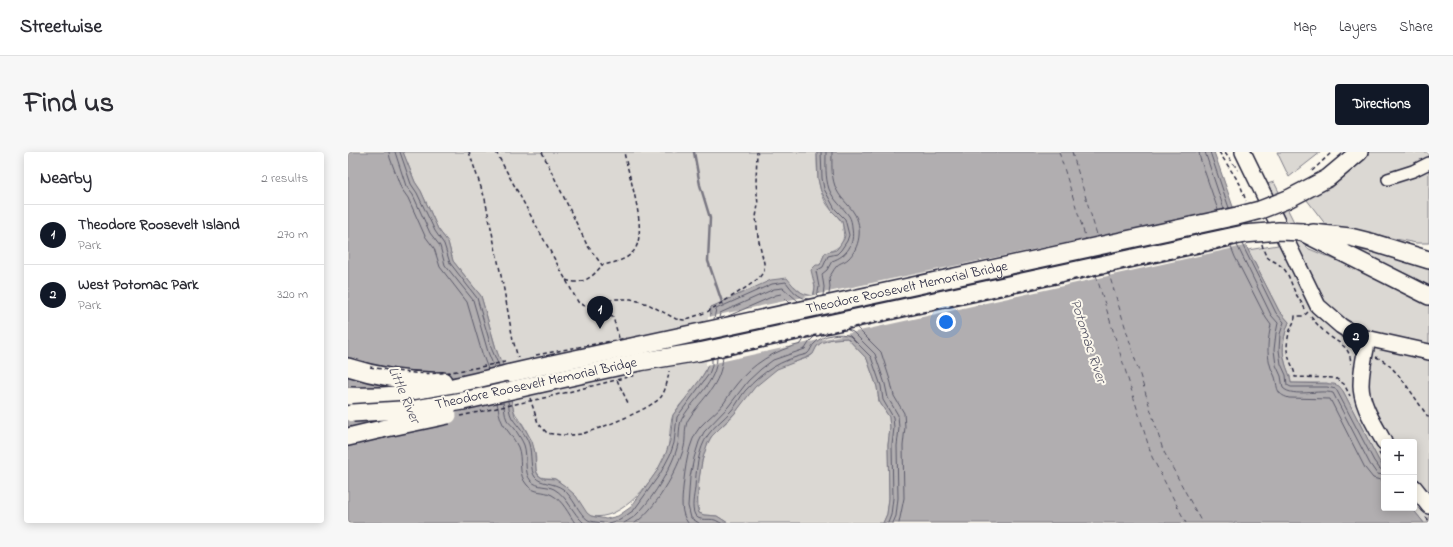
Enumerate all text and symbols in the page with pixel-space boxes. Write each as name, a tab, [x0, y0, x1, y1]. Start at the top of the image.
text: Streetwise	[20, 14, 102, 41]
text: Map	[1293, 17, 1317, 38]
text: Layers	[1339, 17, 1377, 38]
text: Share	[1399, 17, 1433, 38]
text: Find us	[24, 84, 114, 125]
button: Directions	[1335, 84, 1429, 125]
text: Nearby	[40, 166, 92, 191]
text: 2 results	[261, 169, 308, 188]
text: Theodore Roosevelt Island	[78, 214, 240, 236]
text: 1	[51, 225, 55, 244]
text: 270 m	[277, 225, 308, 244]
text: Park	[78, 236, 102, 255]
street label: Theodore Roosevelt Memorial Bridge	[804, 255, 1010, 319]
text: West Potomac Park	[78, 274, 198, 296]
text: 2	[50, 285, 56, 304]
text: 320 m	[277, 285, 308, 304]
text: Park	[78, 296, 102, 315]
pin: 1	[587, 296, 613, 329]
water label: Potomac River	[1064, 296, 1113, 388]
your location	[936, 312, 956, 332]
pin: 2	[1343, 323, 1369, 356]
street label: Theodore Roosevelt Memorial Bridge	[433, 352, 640, 417]
water label: Little River	[382, 363, 427, 429]
map controls	[1381, 439, 1417, 511]
button: +	[1381, 439, 1417, 475]
button: −	[1381, 475, 1417, 511]

